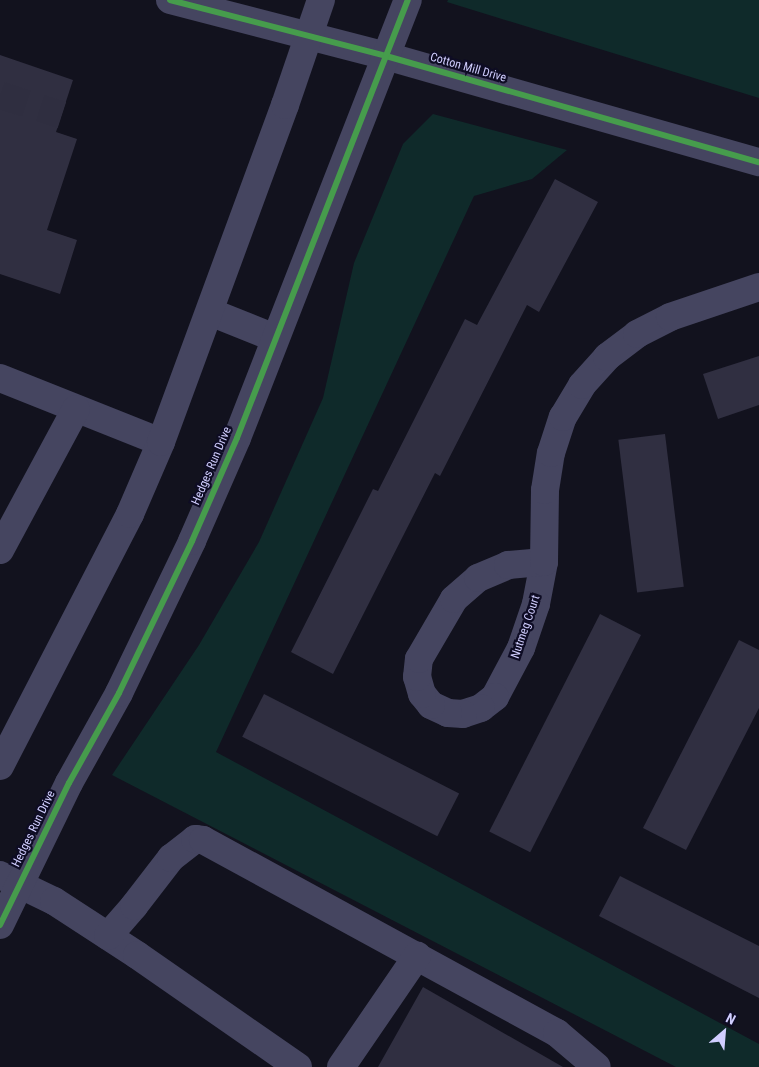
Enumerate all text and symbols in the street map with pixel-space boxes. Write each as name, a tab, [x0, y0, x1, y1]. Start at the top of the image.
street label: Cotton Mill Drive	[428, 50, 508, 86]
street label: Hedges Run Drive	[189, 425, 235, 507]
street label: Nutmeg Court	[508, 593, 544, 661]
street label: Hedges Run Drive	[9, 788, 59, 870]
north arrow	[699, 1007, 749, 1057]
text: N	[723, 1010, 738, 1028]

